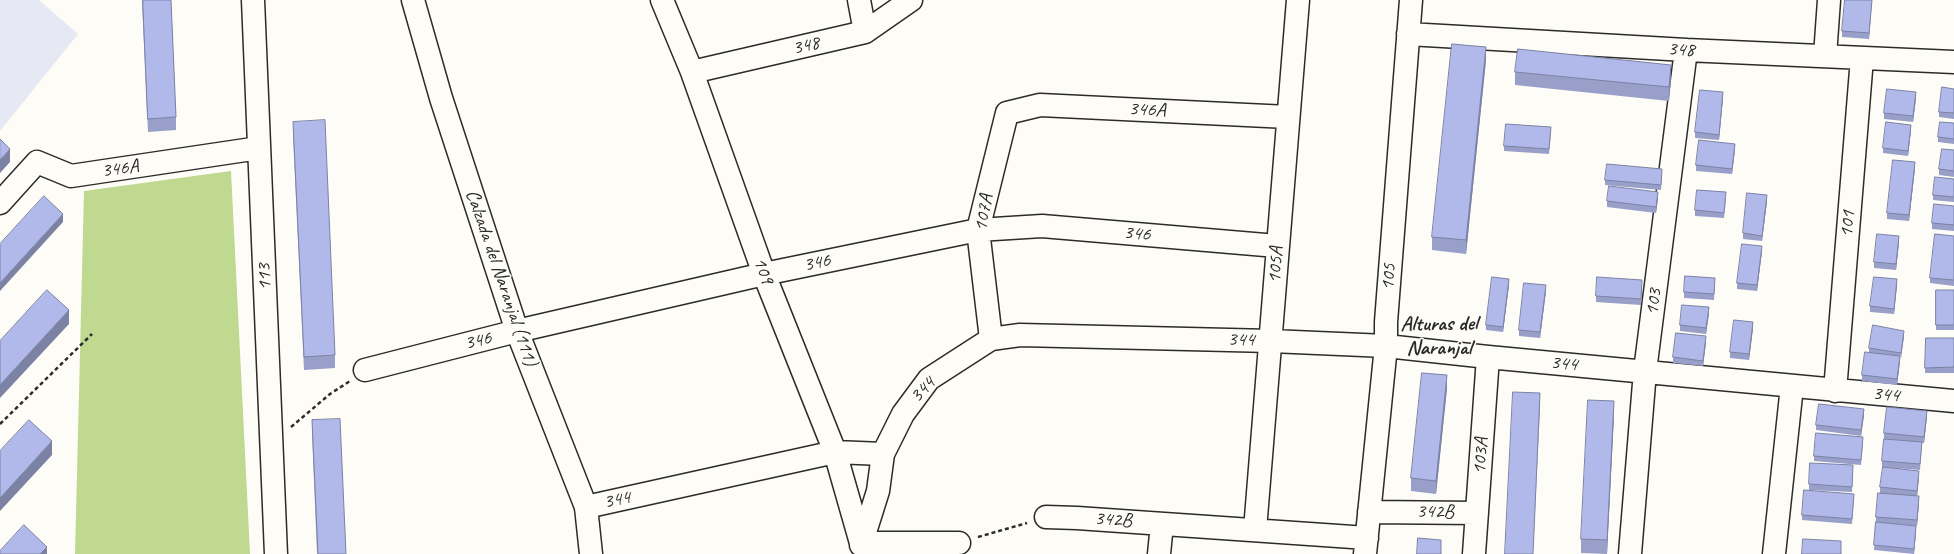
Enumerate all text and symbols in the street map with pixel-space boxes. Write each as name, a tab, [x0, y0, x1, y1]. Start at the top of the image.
street label: 348	[790, 31, 822, 61]
street label: 348	[1667, 37, 1695, 63]
street label: 346A	[1128, 97, 1166, 123]
street label: 346A	[100, 155, 140, 183]
street label: Calzada del Naranjal (111)	[460, 187, 542, 369]
street label: 107A	[969, 193, 999, 233]
street label: 101	[1835, 210, 1861, 238]
street label: 346	[1123, 221, 1151, 247]
street label: 105A	[1263, 246, 1289, 284]
street label: 346	[801, 248, 833, 278]
street label: 109	[747, 254, 779, 288]
street label: 113	[253, 263, 277, 291]
street label: 105	[1376, 263, 1402, 291]
street label: 103	[1640, 287, 1668, 317]
district label: Alturas del Naranjal	[1401, 311, 1477, 361]
street label: 346	[462, 326, 494, 356]
street label: 344	[1227, 328, 1255, 352]
street label: 344	[1550, 351, 1578, 377]
street label: 344	[905, 372, 941, 408]
street label: 344	[1872, 382, 1900, 408]
street label: 103A	[1468, 437, 1494, 475]
street label: 344	[601, 485, 633, 515]
street label: 342B	[1416, 500, 1454, 524]
street label: 342B	[1094, 507, 1132, 533]

